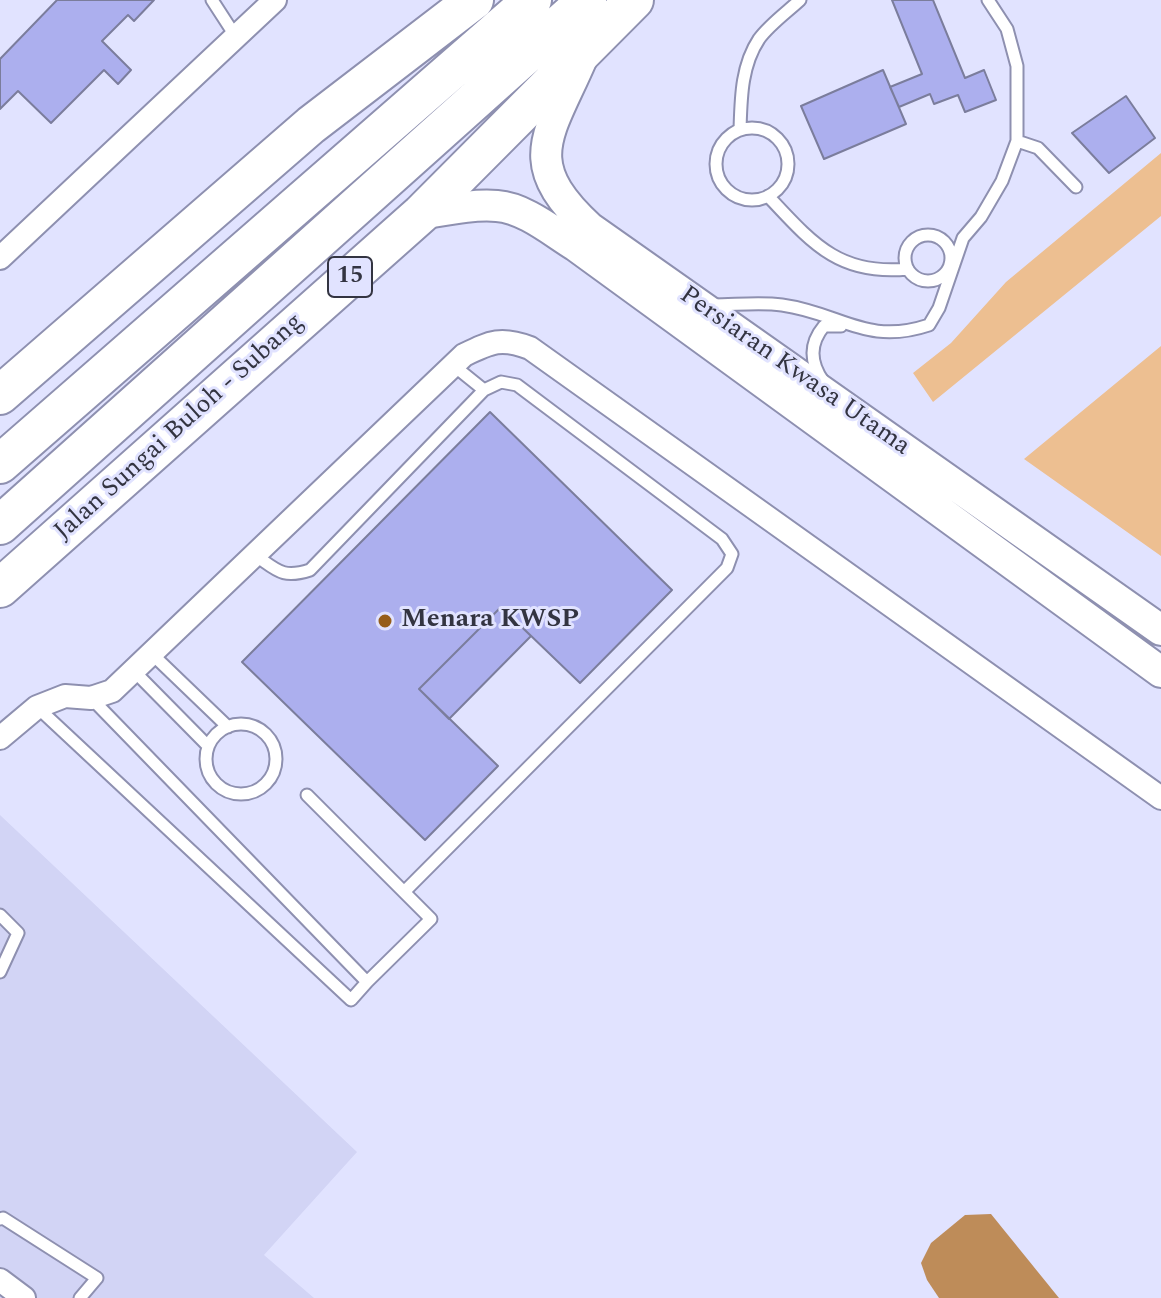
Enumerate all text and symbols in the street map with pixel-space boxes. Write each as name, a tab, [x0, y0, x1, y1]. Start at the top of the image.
road number: 15	[328, 257, 372, 297]
street label: Persiaran Kwasa Utama	[673, 280, 915, 464]
street label: Jalan Sungai Buloh - Subang	[49, 308, 311, 548]
place label: Menara KWSP	[401, 605, 579, 637]
marker: Menara KWSP	[376, 612, 394, 630]

